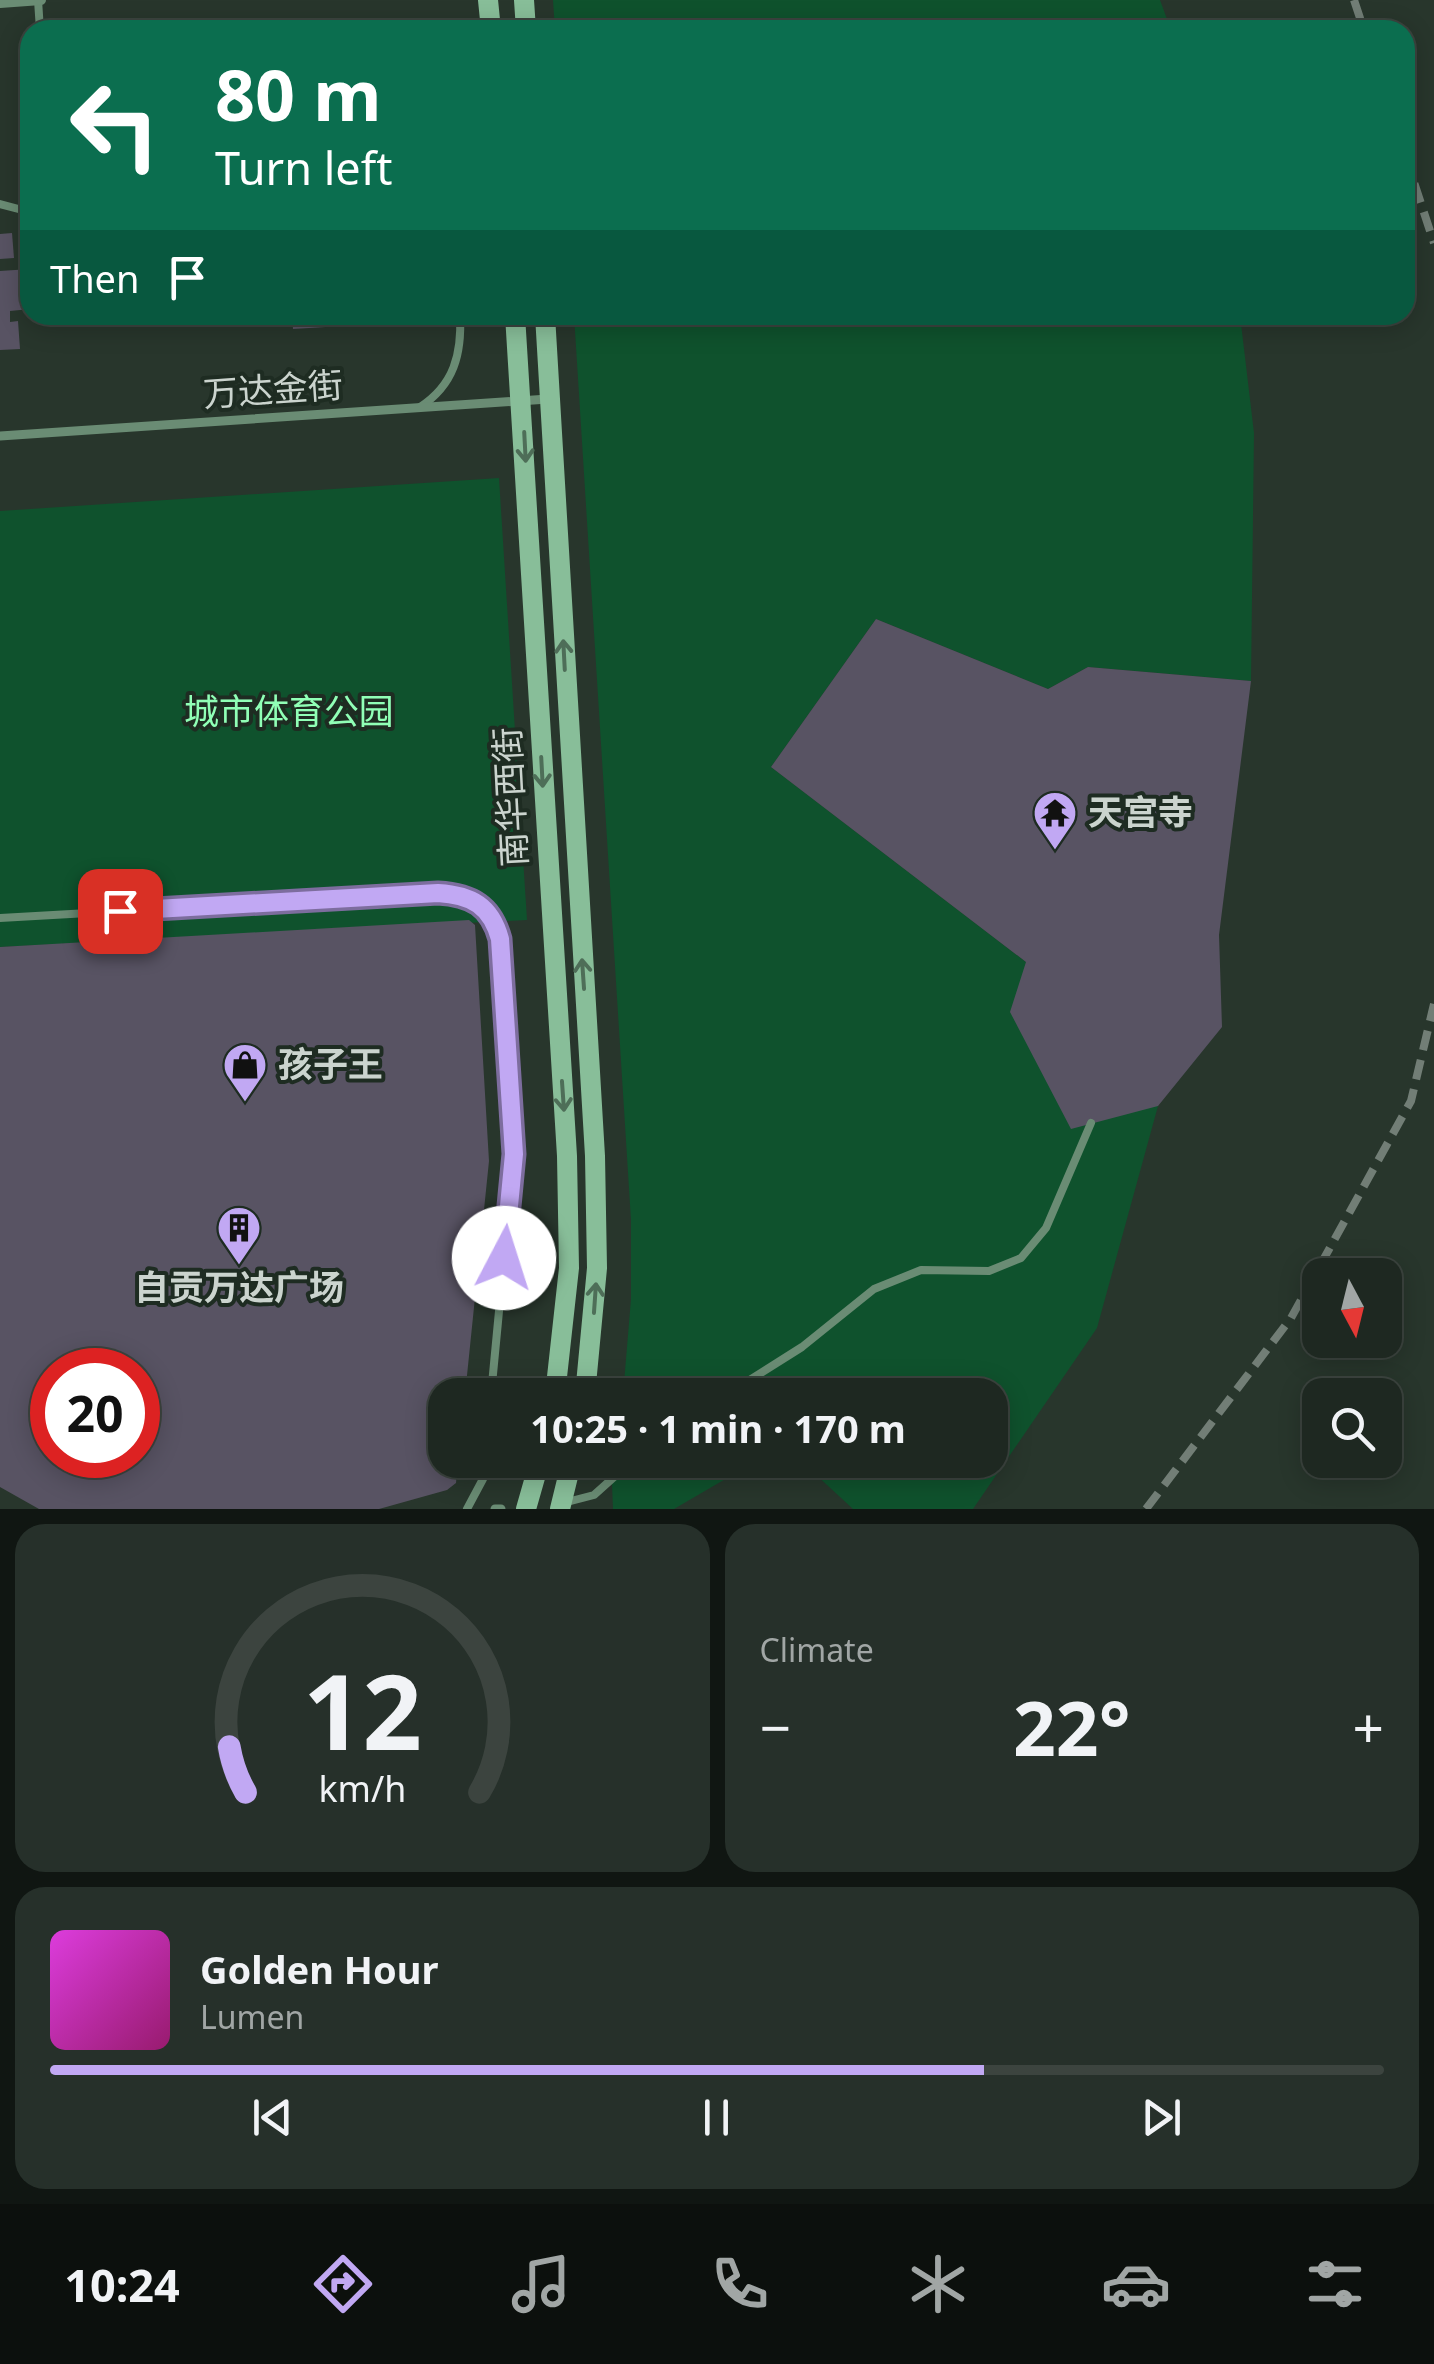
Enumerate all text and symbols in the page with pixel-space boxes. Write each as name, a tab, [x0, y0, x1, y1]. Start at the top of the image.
text: 80 m	[215, 46, 382, 142]
icon: left	[50, 60, 180, 190]
text: Turn left	[215, 137, 392, 198]
icon: arrive	[160, 250, 215, 305]
text: Then	[50, 252, 140, 304]
street label: 万达金街	[201, 360, 344, 417]
one-way arrow	[516, 431, 535, 463]
one-way arrow	[554, 639, 573, 671]
park label: 城市体育公园	[184, 687, 394, 734]
street label: 南华西街	[482, 726, 537, 868]
one-way arrow	[533, 755, 552, 787]
place label: 天宫寺	[1088, 788, 1193, 835]
temple icon: 天宫寺	[1032, 790, 1078, 851]
pin	[78, 869, 163, 954]
icon: arrive	[93, 884, 148, 939]
one-way arrow	[574, 958, 593, 990]
place label: 孩子王	[278, 1040, 383, 1087]
shop icon: 孩子王	[222, 1042, 268, 1103]
one-way arrow	[554, 1079, 573, 1112]
building icon: 自贡万达广场	[216, 1205, 262, 1266]
position arrow	[452, 1206, 556, 1310]
north arrow	[1302, 1258, 1402, 1358]
map controls	[1302, 1258, 1402, 1478]
place label: 自贡万达广场	[134, 1263, 344, 1310]
one-way arrow	[585, 1283, 604, 1315]
speed limit sign: 20	[30, 1348, 160, 1478]
button: search	[1302, 1378, 1402, 1478]
text: 10:25 · 1 min · 170 m	[530, 1402, 906, 1454]
text: Climate	[760, 1628, 874, 1671]
text: 12	[303, 1639, 422, 1780]
text: 22°	[1013, 1676, 1131, 1778]
text: −	[760, 1689, 791, 1764]
text: +	[1353, 1689, 1384, 1764]
text: km/h	[318, 1764, 406, 1812]
text: Golden Hour	[200, 1943, 438, 1995]
text: Lumen	[200, 1995, 304, 2038]
icon: previous	[245, 2090, 300, 2145]
icon: pause	[689, 2090, 744, 2145]
icon: next	[1134, 2090, 1189, 2145]
icon: directions	[308, 2249, 378, 2319]
icon: music	[506, 2249, 576, 2319]
icon: phone	[705, 2249, 775, 2319]
icon: climate	[903, 2249, 973, 2319]
icon: car	[1101, 2249, 1171, 2319]
icon: filters	[1300, 2249, 1370, 2319]
text: 10:24	[64, 2254, 180, 2315]

